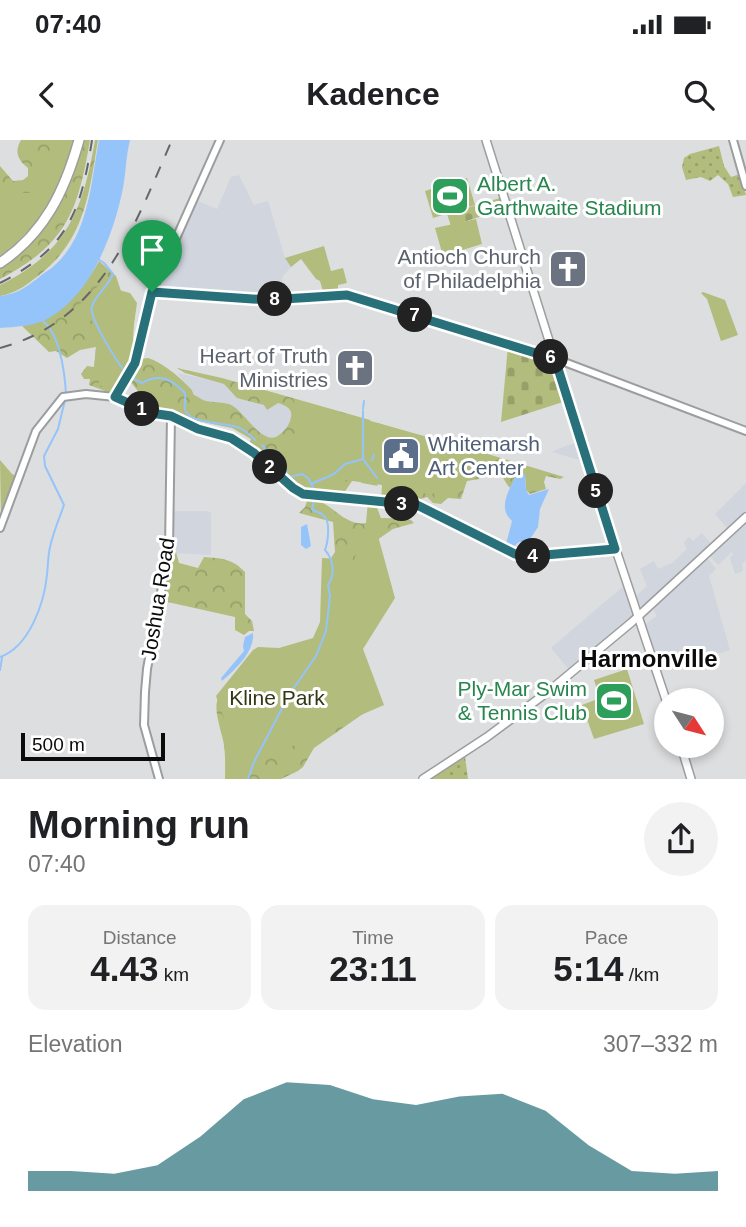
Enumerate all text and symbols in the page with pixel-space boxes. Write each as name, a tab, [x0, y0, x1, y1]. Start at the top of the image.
text: 07:40	[35, 9, 102, 39]
icon: back	[28, 76, 66, 114]
text: Kadence	[306, 76, 440, 112]
icon: search	[680, 76, 718, 114]
place label: Albert A. Garthwaite Stadium	[477, 172, 661, 219]
sports icon: Albert A. Garthwaite Stadium	[429, 175, 471, 217]
pin	[122, 220, 182, 292]
icon: arrive	[133, 231, 171, 269]
place label: Antioch Church of Philadelphia	[397, 245, 541, 292]
church icon: Antioch Church of Philadelphia	[547, 248, 589, 290]
pin: 8	[258, 282, 292, 316]
text: 8	[269, 288, 280, 309]
pin: 7	[398, 298, 432, 332]
text: 7	[409, 304, 420, 325]
pin: 6	[534, 340, 568, 374]
place label: Heart of Truth Ministries	[200, 344, 328, 391]
text: 6	[545, 346, 556, 367]
church icon: Heart of Truth Ministries	[334, 347, 376, 389]
pin: 1	[124, 392, 160, 426]
text: 1	[136, 398, 147, 419]
place label: Whitemarsh Art Center	[428, 432, 540, 479]
public building icon: Whitemarsh Art Center	[380, 435, 422, 477]
pin: 2	[252, 450, 288, 484]
text: 2	[264, 456, 275, 477]
pin: 5	[578, 474, 614, 508]
text: 5	[590, 480, 601, 501]
pin: 3	[384, 486, 420, 522]
text: 3	[396, 493, 407, 514]
street label: Joshua Road	[136, 536, 179, 662]
pin: 4	[516, 538, 550, 574]
text: 4	[527, 545, 538, 566]
district label: Harmonville	[580, 645, 718, 672]
place label: Ply-Mar Swim & Tennis Club	[458, 677, 587, 724]
sports icon: Ply-Mar Swim & Tennis Club	[593, 680, 635, 722]
park label: Kline Park	[229, 686, 325, 709]
north arrow	[654, 688, 724, 758]
map controls	[654, 688, 724, 758]
scale bar	[21, 730, 164, 762]
text: 500 m	[32, 734, 85, 755]
button: share	[644, 802, 718, 876]
text: Morning run	[28, 804, 250, 846]
text: 07:40	[28, 851, 86, 877]
text: Distance	[103, 927, 177, 948]
text: Time	[352, 927, 394, 948]
text: Pace	[585, 927, 628, 948]
text: 4.43	[90, 949, 158, 988]
text: 23:11	[329, 949, 417, 988]
text: 5:14	[553, 949, 623, 988]
text: km	[158, 964, 189, 985]
text: /km	[623, 964, 659, 985]
text: Elevation	[28, 1031, 123, 1057]
text: 307–332 m	[603, 1031, 718, 1057]

